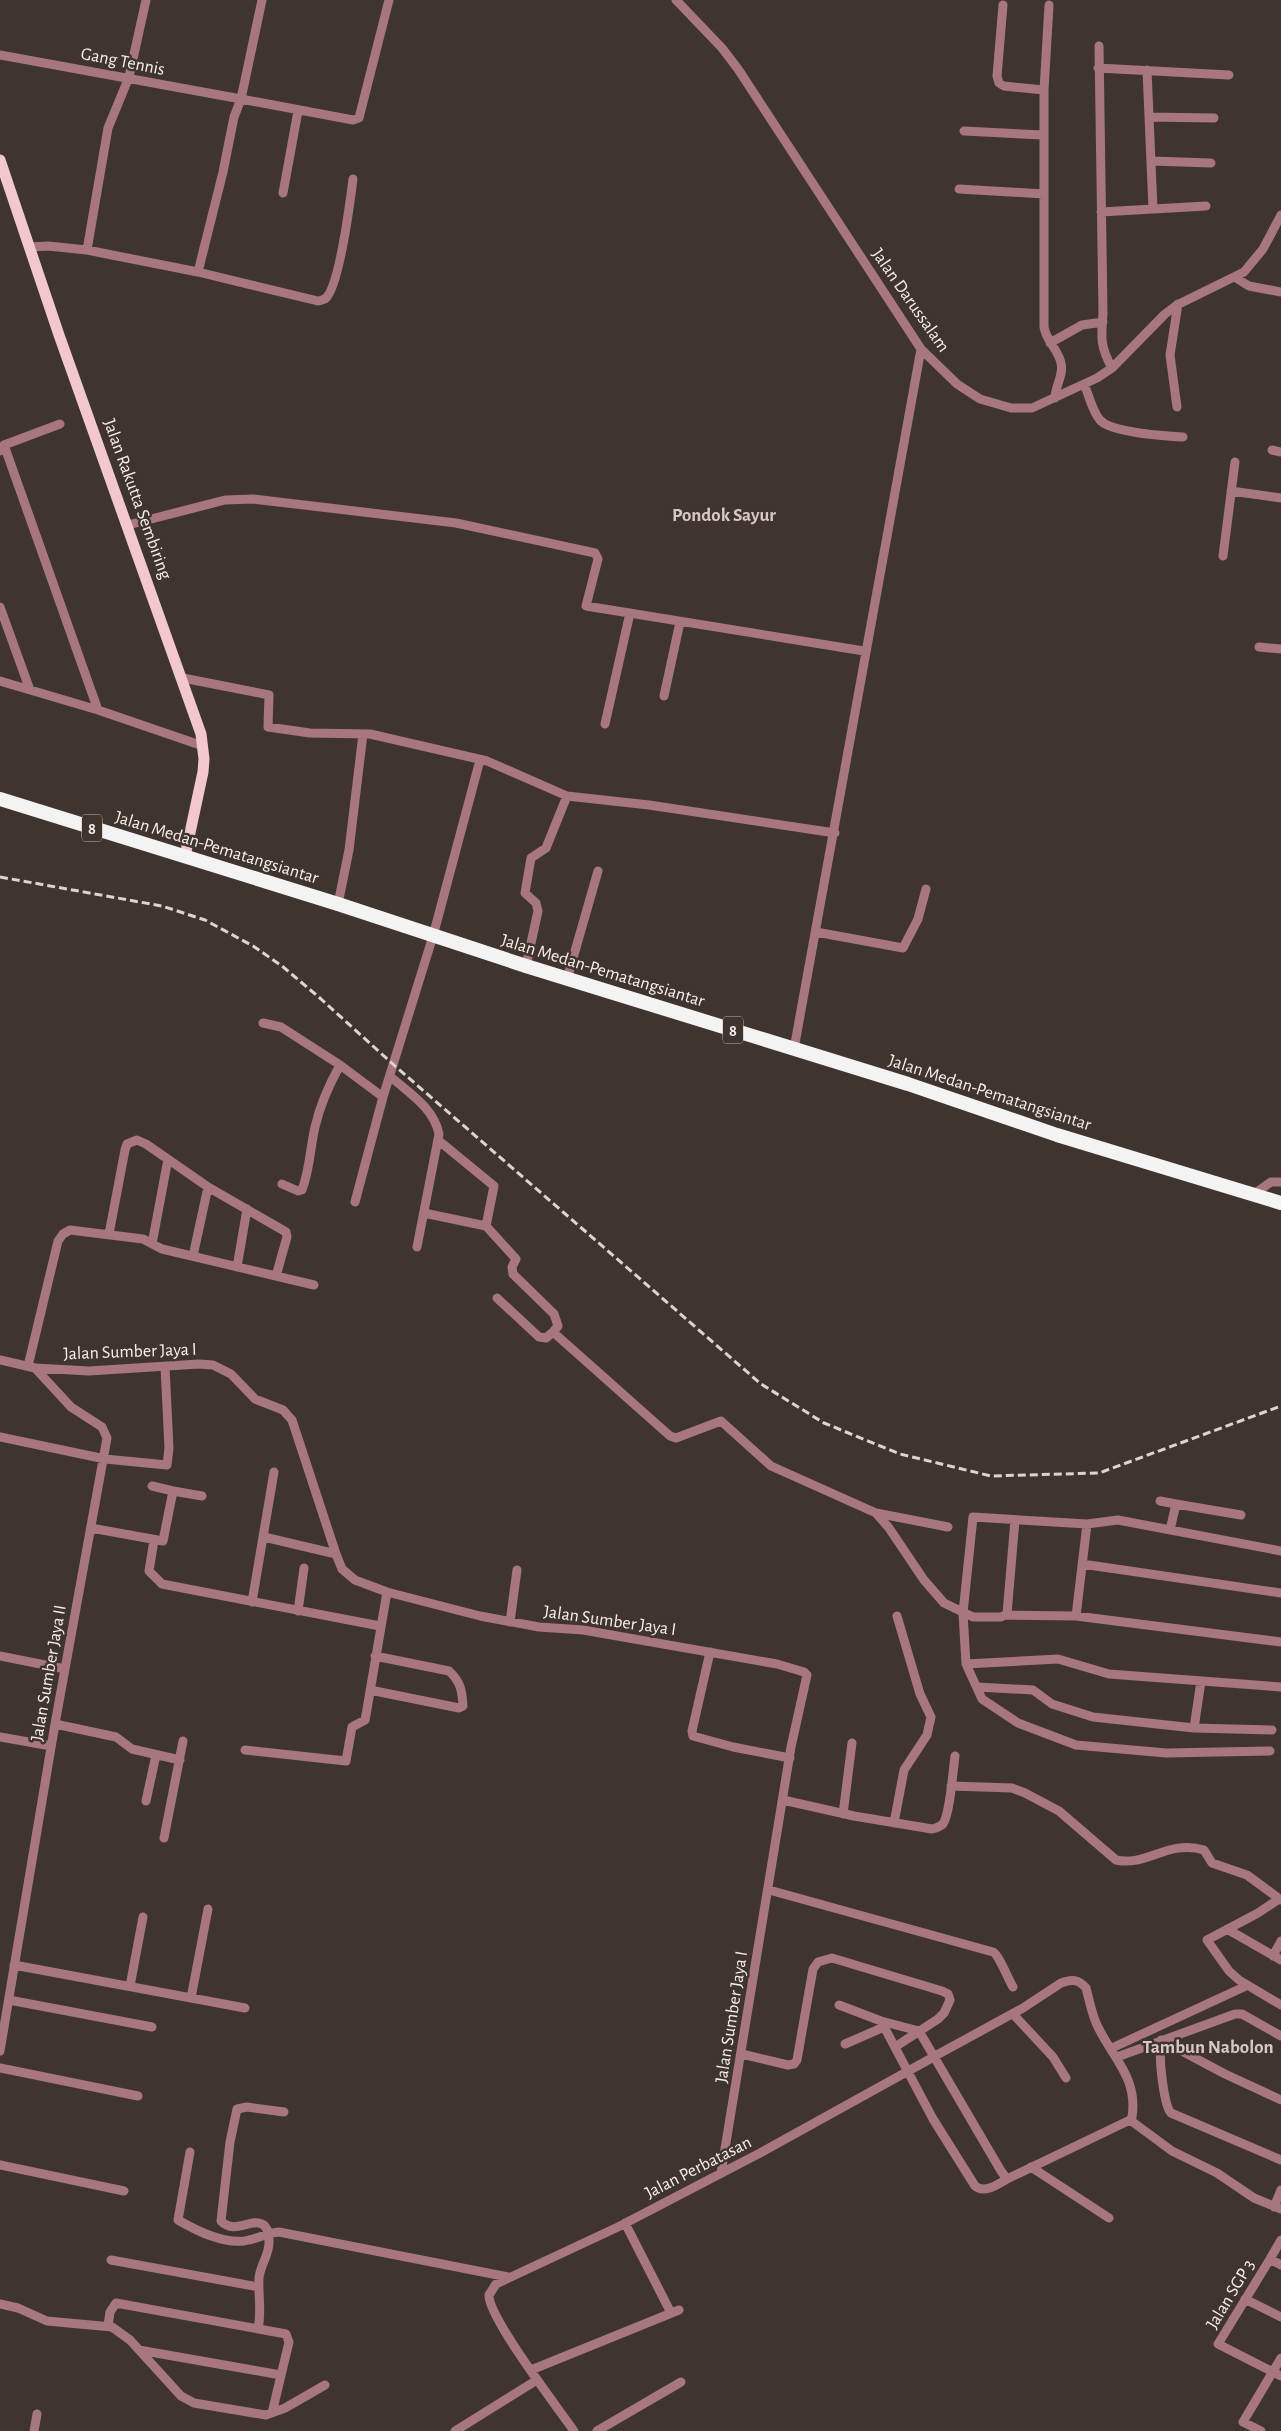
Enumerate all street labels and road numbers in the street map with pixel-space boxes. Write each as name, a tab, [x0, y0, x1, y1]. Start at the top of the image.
street label: Gang Tennis	[79, 45, 166, 79]
street label: Jalan Darussalam	[868, 246, 952, 356]
street label: Jalan Rakutta Sembiring	[100, 417, 175, 582]
street label: Jalan Medan-Pematangsiantar	[113, 808, 321, 888]
road number: 8	[82, 814, 102, 841]
street label: Jalan Medan-Pematangsiantar	[499, 931, 707, 1011]
road number: 8	[723, 1016, 743, 1044]
street label: Jalan Medan-Pematangsiantar	[886, 1052, 1093, 1134]
street label: Jalan Sumber Jaya I	[63, 1341, 197, 1363]
street label: Jalan Sumber Jaya I	[543, 1603, 677, 1639]
street label: Jalan Sumber Jaya II	[28, 1604, 70, 1743]
street label: Jalan Sumber Jaya I	[713, 1950, 751, 2084]
street label: Jalan Perbatasan	[642, 2133, 755, 2202]
street label: Jalan SGP 3	[1203, 2257, 1259, 2332]

